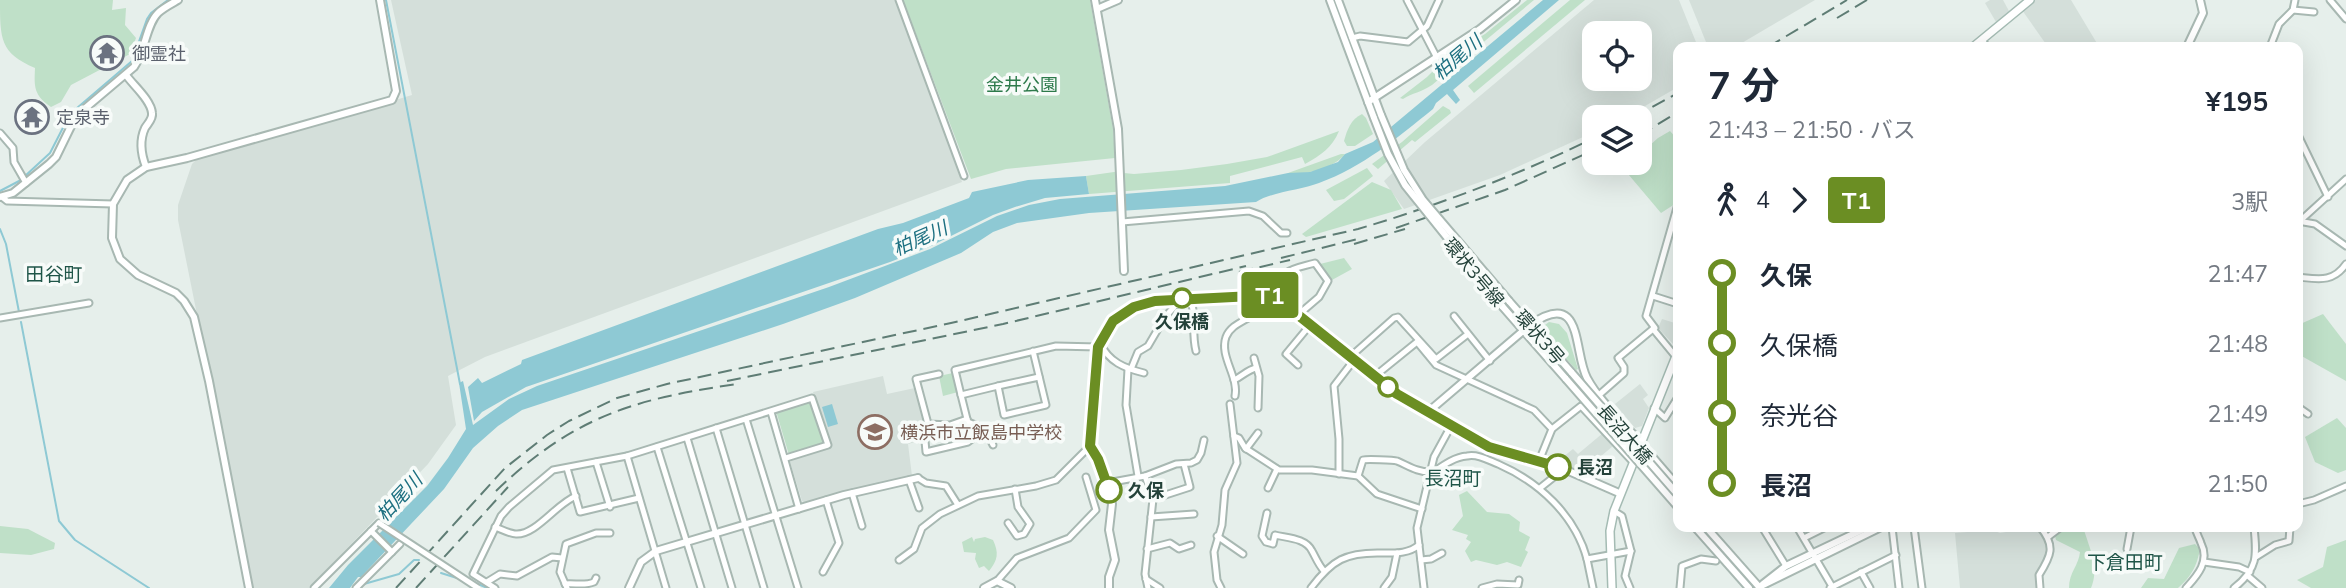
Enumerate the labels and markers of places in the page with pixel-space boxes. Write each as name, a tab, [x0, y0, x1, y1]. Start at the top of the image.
temple icon: 御霊社	[88, 34, 126, 72]
place label: 御霊社	[132, 42, 186, 65]
temple icon: 定泉寺	[13, 98, 51, 136]
place label: 定泉寺	[56, 106, 110, 129]
marker: 久保橋	[1172, 288, 1192, 308]
place label: 久保橋	[1155, 310, 1209, 333]
unlabelled marker	[1378, 377, 1398, 397]
school or university icon: 横浜市立飯島中学校	[856, 413, 894, 451]
place label: 横浜市立飯島中学校	[900, 421, 1062, 444]
marker: 長沼	[1545, 454, 1571, 480]
place label: 長沼	[1577, 456, 1613, 478]
marker: 久保	[1096, 477, 1122, 503]
place label: 久保	[1128, 479, 1165, 502]

